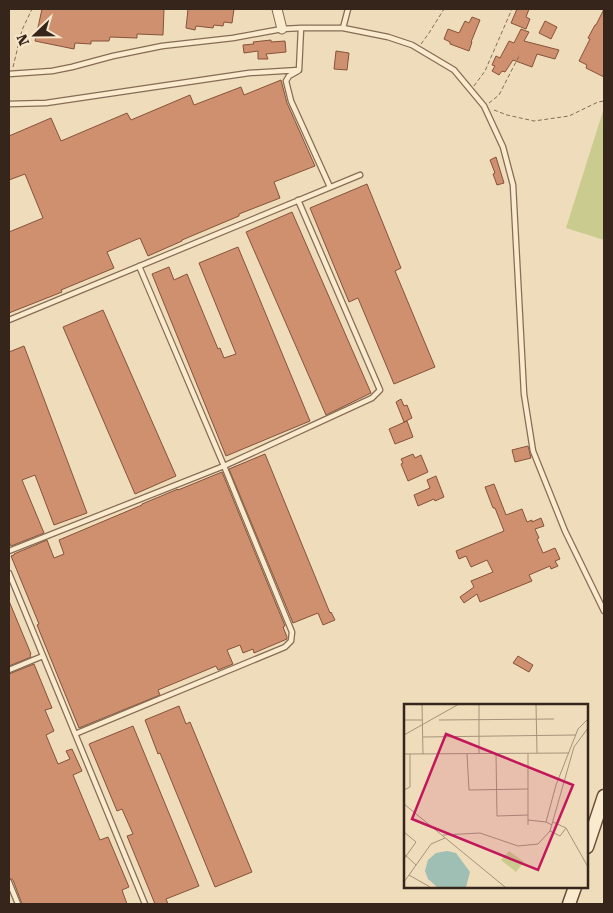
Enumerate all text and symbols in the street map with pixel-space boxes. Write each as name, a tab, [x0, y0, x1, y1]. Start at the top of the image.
north arrow	[10, 10, 60, 60]
text: N	[13, 32, 32, 48]
inset map	[404, 704, 588, 888]

